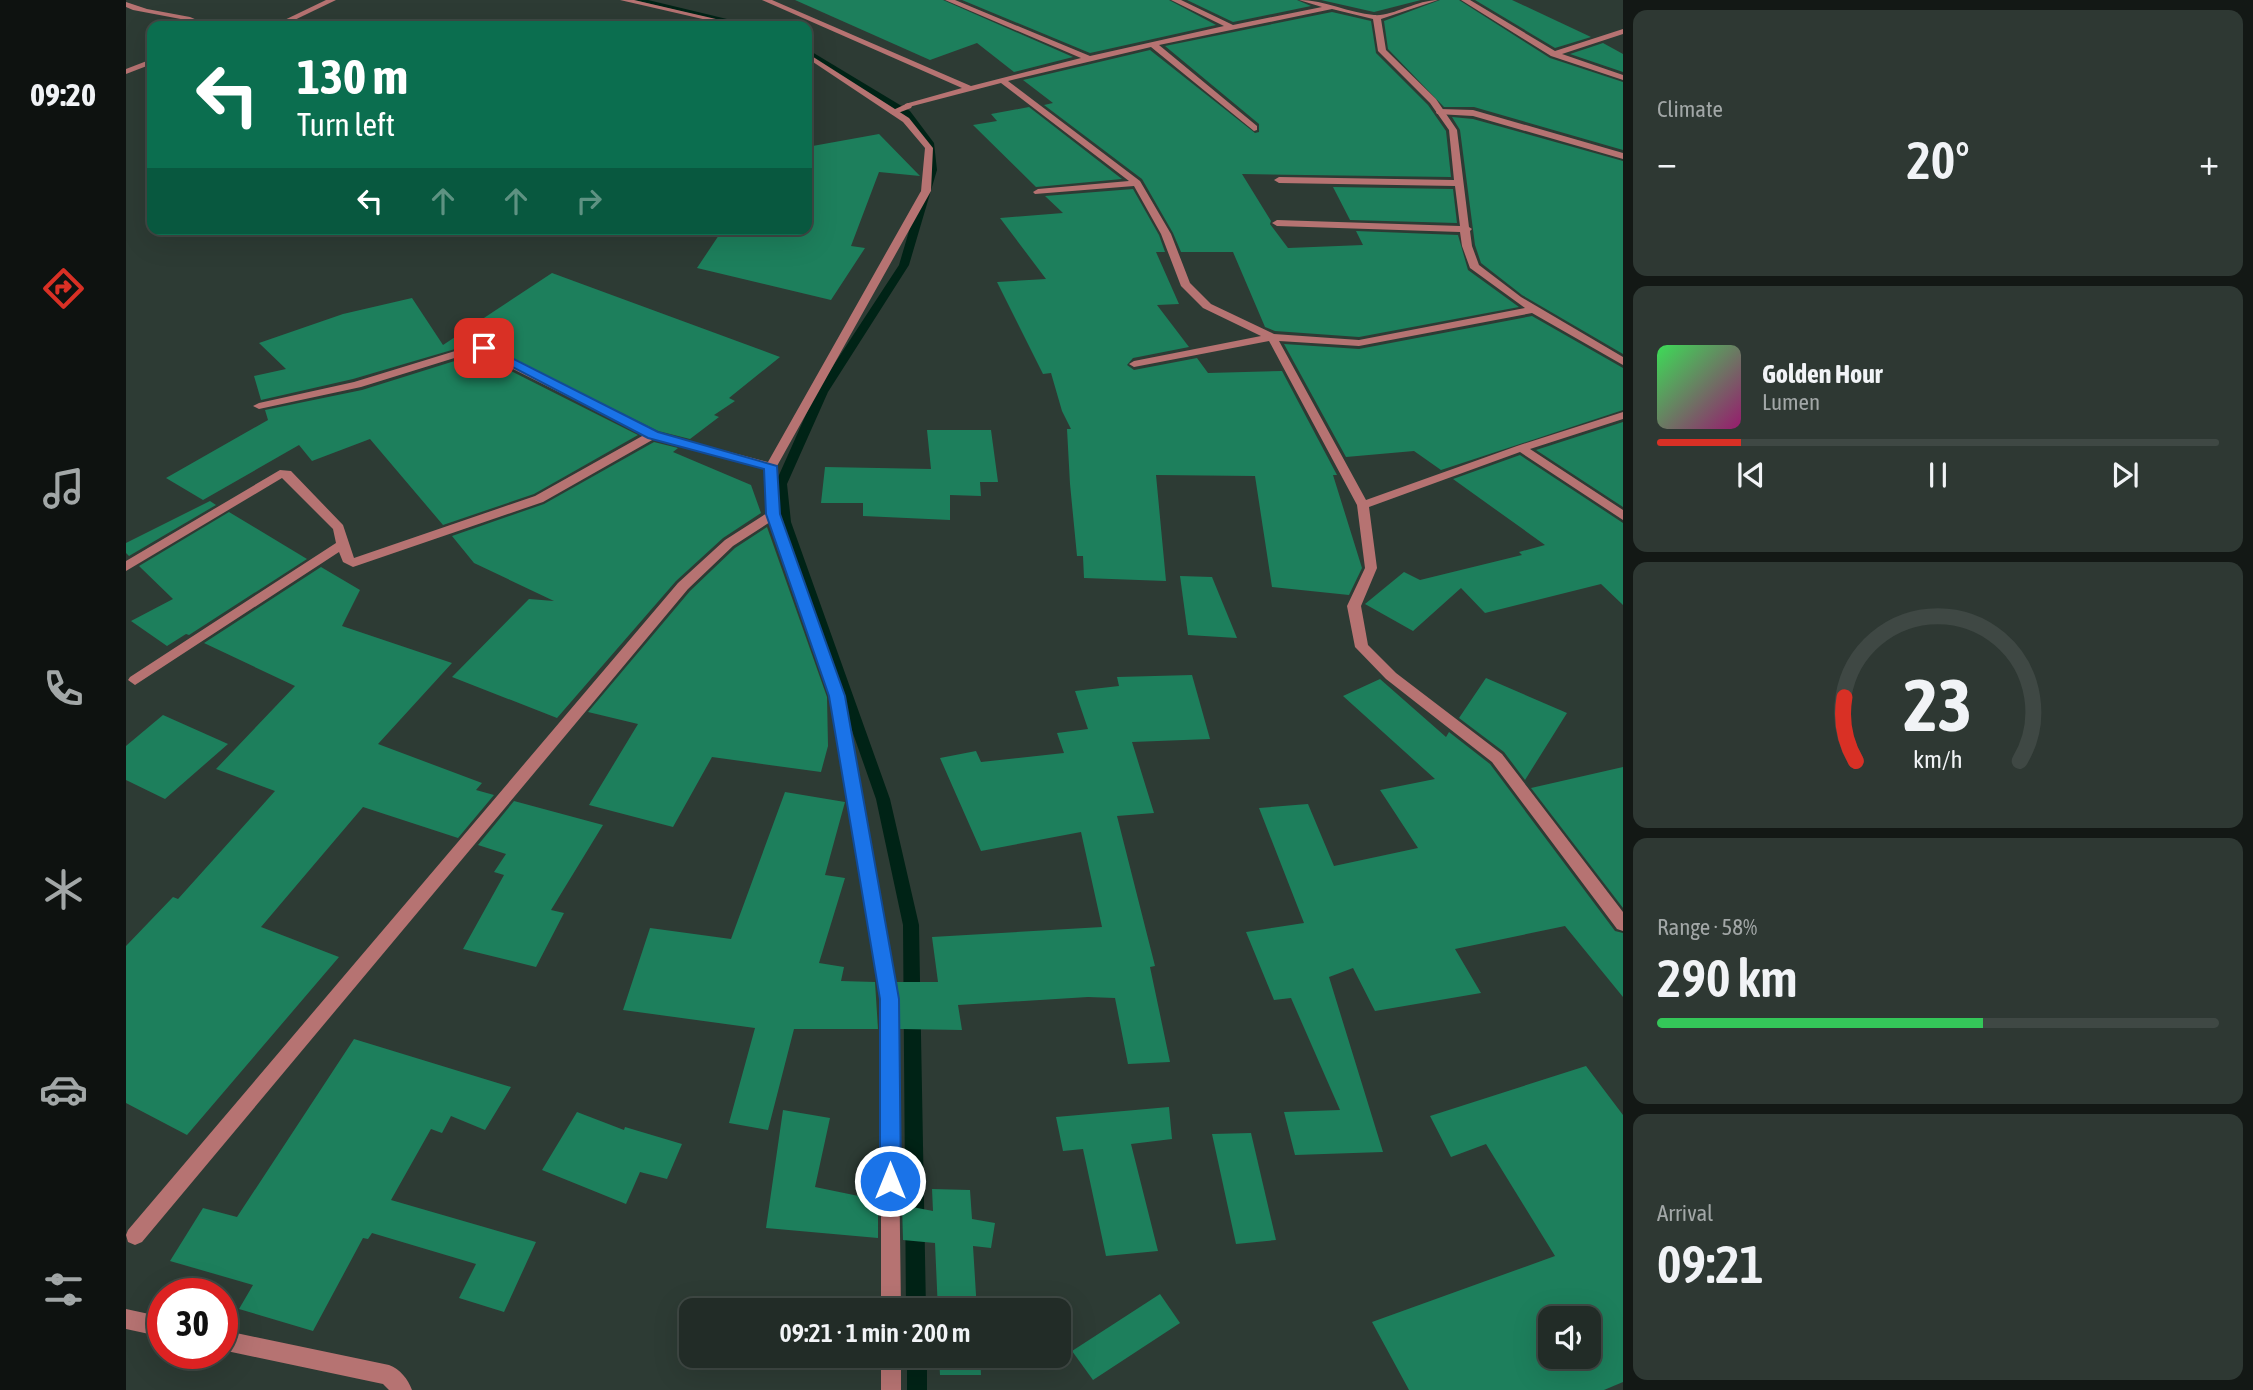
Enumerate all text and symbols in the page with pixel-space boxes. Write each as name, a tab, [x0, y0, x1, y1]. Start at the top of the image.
text: 130 m	[297, 48, 408, 104]
icon: left	[182, 49, 273, 140]
text: 09:20	[30, 76, 96, 113]
text: Climate	[1657, 96, 1723, 122]
text: Turn left	[297, 106, 395, 143]
text: 20°	[1906, 130, 1970, 190]
text: −	[1657, 140, 1677, 183]
text: +	[2199, 140, 2219, 183]
icon: left	[351, 182, 389, 220]
icon: ahead	[424, 182, 462, 220]
icon: ahead	[497, 182, 535, 220]
icon: right	[570, 182, 608, 220]
icon: directions	[39, 264, 88, 313]
pin	[454, 318, 514, 378]
icon: arrive	[465, 329, 503, 367]
text: Golden Hour	[1762, 359, 1882, 389]
text: Lumen	[1762, 389, 1820, 415]
icon: previous	[1732, 456, 1770, 494]
icon: pause	[1919, 456, 1957, 494]
icon: next	[2106, 456, 2144, 494]
icon: music	[39, 464, 88, 513]
text: 23	[1904, 663, 1972, 746]
icon: phone	[39, 664, 88, 713]
text: km/h	[1913, 745, 1963, 773]
icon: climate	[39, 865, 88, 914]
text: Range · 58%	[1657, 914, 1757, 940]
text: 290 km	[1657, 948, 1798, 1008]
icon: car	[39, 1065, 88, 1114]
position arrow	[853, 1144, 927, 1218]
text: Arrival	[1657, 1200, 1713, 1226]
text: 09:21	[1657, 1234, 1764, 1294]
icon: filters	[39, 1265, 88, 1314]
speed limit sign: 30	[147, 1278, 238, 1369]
map controls	[1538, 1306, 1601, 1369]
button: sound	[1538, 1306, 1601, 1369]
text: 09:21 · 1 min · 200 m	[780, 1318, 970, 1348]

